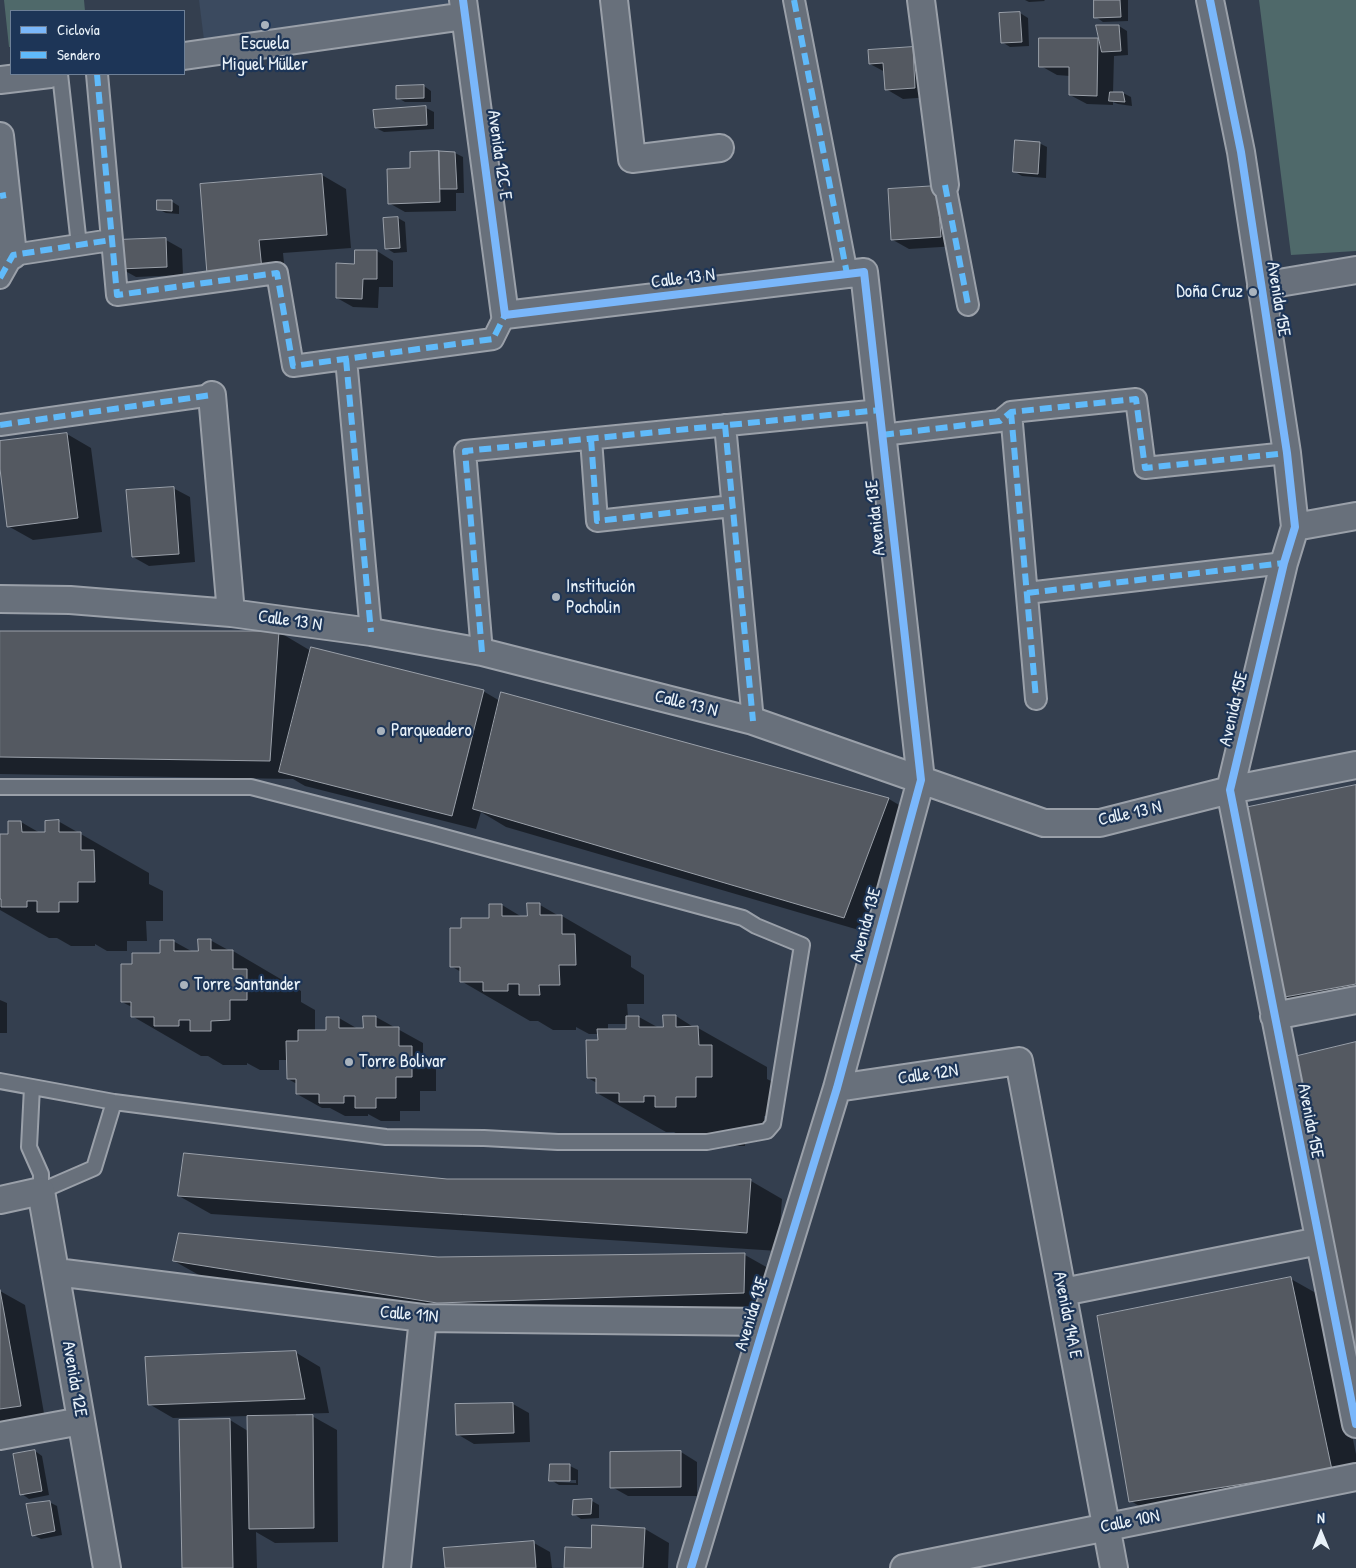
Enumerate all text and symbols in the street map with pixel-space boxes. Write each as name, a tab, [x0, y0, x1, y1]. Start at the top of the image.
legend	[10, 10, 185, 75]
text: Ciclovía	[57, 19, 100, 40]
marker: Escuela Miguel Müller	[259, 19, 271, 31]
place label: Escuela Miguel Müller	[222, 33, 308, 76]
text: Sendero	[57, 44, 100, 65]
street label: Avenida 12C E	[482, 109, 516, 201]
street label: Avenida 15E	[1261, 260, 1295, 338]
street label: Calle 13 N	[650, 264, 716, 294]
place label: Doña Cruz	[1176, 281, 1243, 303]
marker: Doña Cruz	[1247, 286, 1259, 298]
street label: Avenida 13E	[861, 479, 891, 557]
place label: Institución Pocholin	[566, 576, 635, 618]
marker: Institución Pocholin	[550, 591, 562, 603]
street label: Calle 13 N	[257, 606, 323, 636]
street label: Avenida 15E	[1215, 670, 1253, 748]
street label: Calle 13 N	[652, 686, 720, 722]
place label: Parqueadero	[391, 720, 472, 742]
marker: Parqueadero	[375, 725, 387, 737]
street label: Calle 13 N	[1096, 797, 1164, 831]
street label: Avenida 13E	[846, 885, 886, 965]
place label: Torre Santander	[194, 974, 301, 996]
marker: Torre Santander	[178, 979, 190, 991]
place label: Torre Bolivar	[359, 1051, 446, 1073]
marker: Torre Bolivar	[343, 1056, 355, 1068]
street label: Calle 12N	[897, 1060, 959, 1090]
street label: Avenida 15E	[1292, 1082, 1328, 1160]
street label: Avenida 14A E	[1048, 1270, 1086, 1360]
street label: Avenida 13E	[731, 1274, 773, 1354]
street label: Calle 11N	[379, 1302, 439, 1328]
street label: Avenida 12E	[57, 1339, 91, 1419]
street label: Calle 10N	[1098, 1506, 1162, 1538]
north arrow	[1296, 1508, 1346, 1558]
text: N	[1317, 1508, 1325, 1527]

